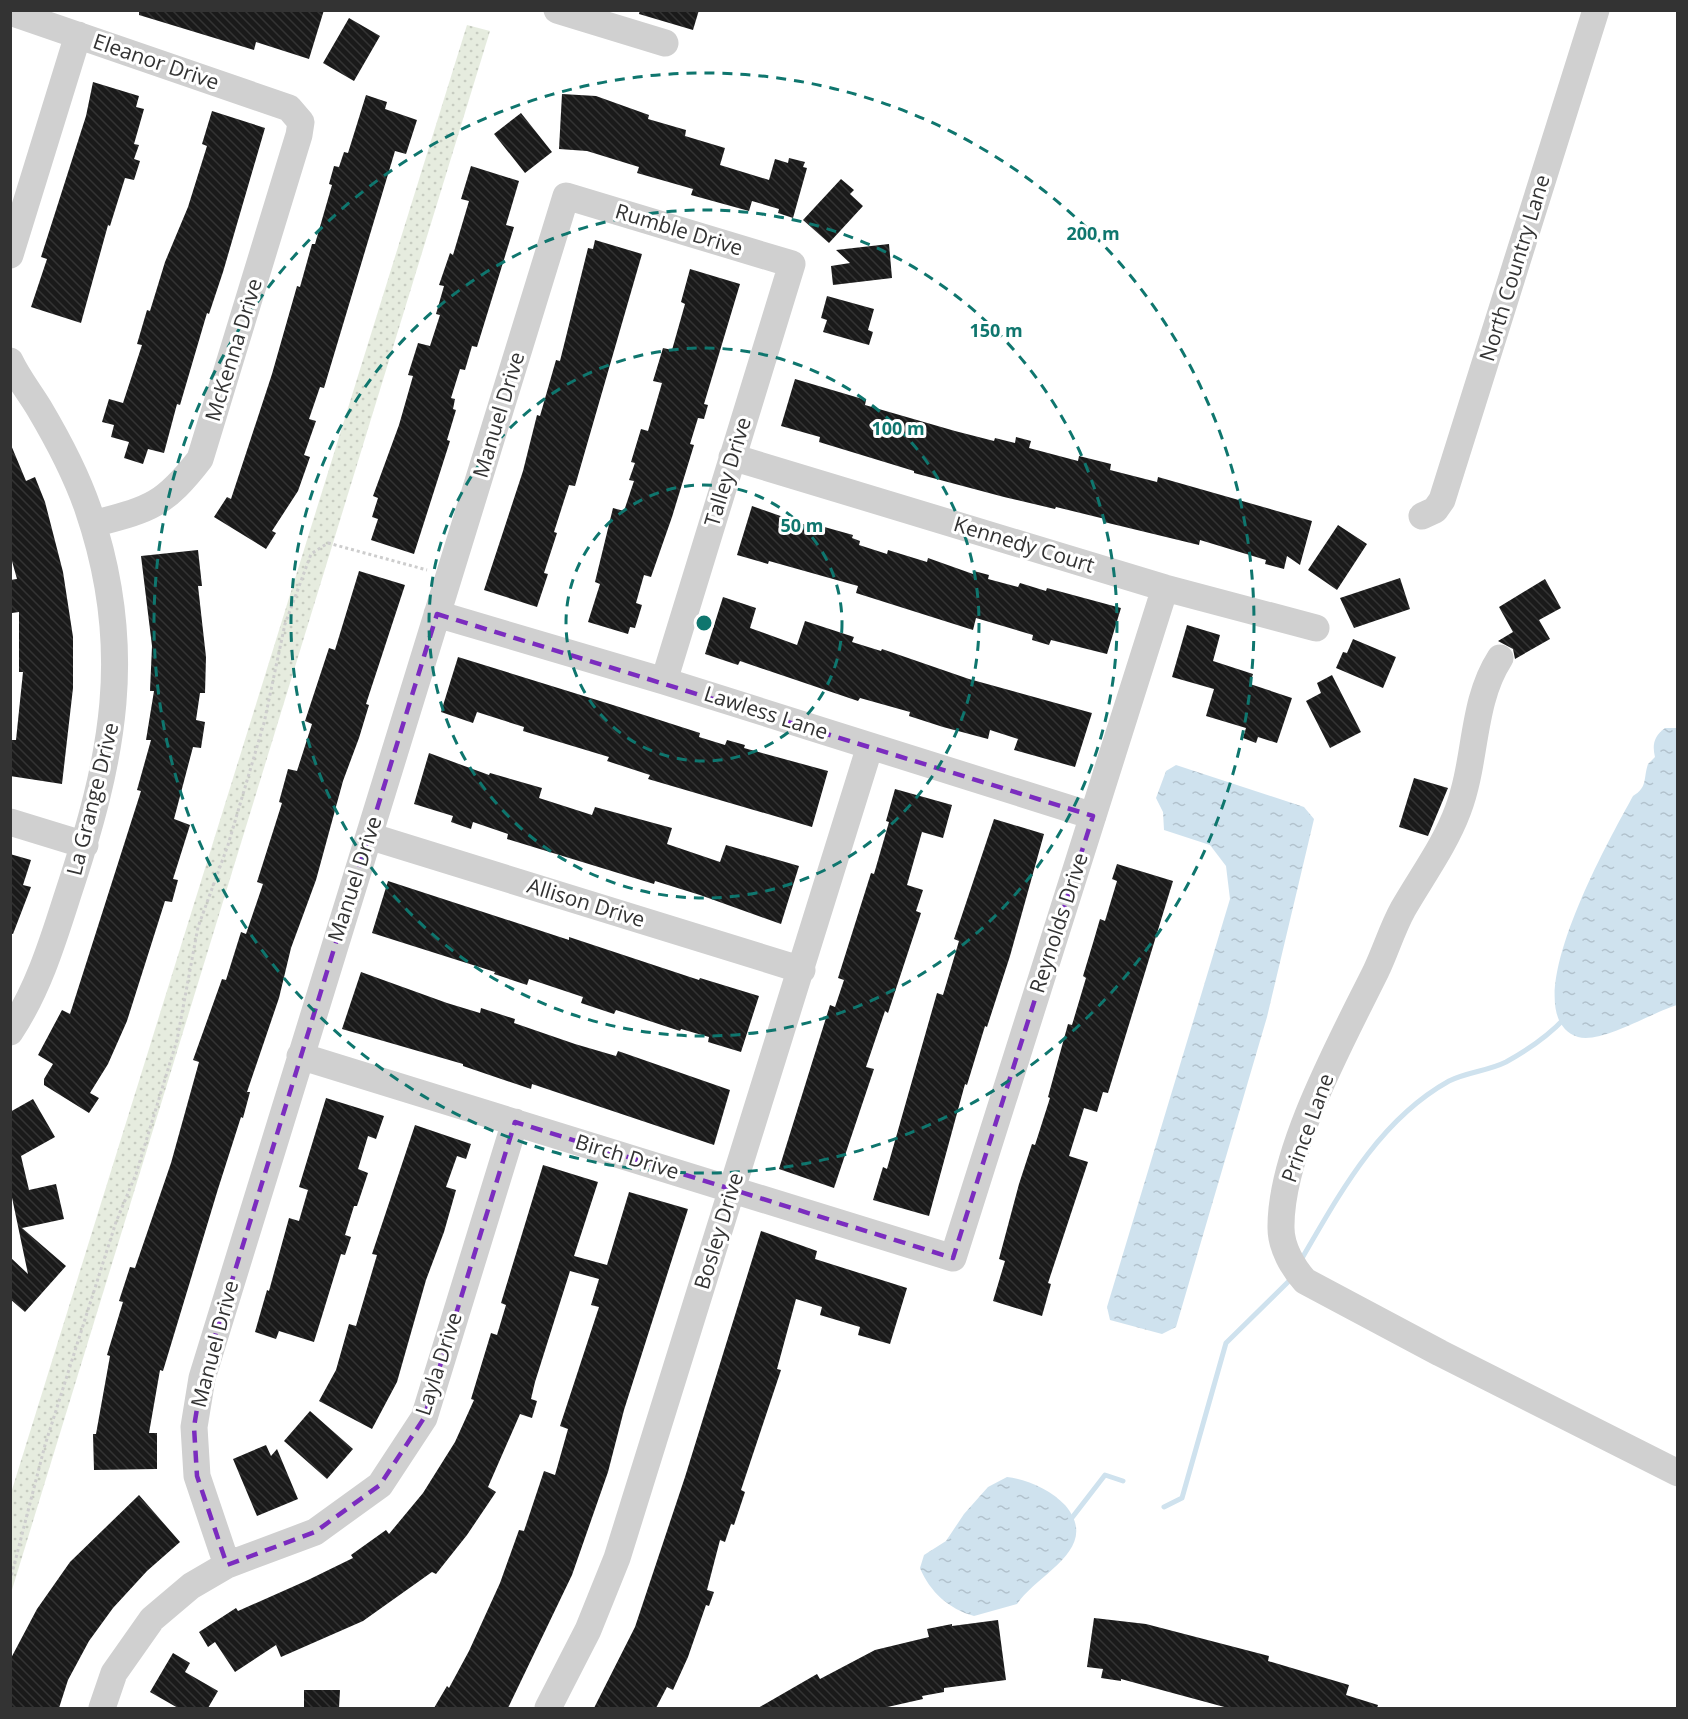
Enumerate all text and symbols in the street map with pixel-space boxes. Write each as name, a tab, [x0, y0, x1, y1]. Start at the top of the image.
street label: Eleanor Drive	[90, 26, 223, 96]
street label: North Country Lane	[1472, 171, 1556, 364]
street label: Rumble Drive	[612, 196, 747, 262]
text: 200 m	[1066, 221, 1120, 245]
street label: McKenna Drive	[198, 275, 268, 425]
text: 150 m	[969, 318, 1023, 342]
street label: Manuel Drive	[466, 348, 530, 481]
street label: Talley Drive	[697, 414, 757, 530]
text: 100 m	[871, 416, 925, 440]
street label: Kennedy Court	[950, 509, 1098, 579]
text: 50 m	[781, 513, 823, 537]
centre of rings	[694, 613, 714, 633]
street label: Lawless Lane	[701, 679, 832, 745]
street label: La Grange Drive	[60, 719, 125, 878]
street label: Manuel Drive	[321, 812, 387, 945]
street label: Reynolds Drive	[1022, 849, 1094, 996]
street label: Allison Drive	[524, 871, 649, 933]
street label: Prince Lane	[1274, 1069, 1340, 1186]
street label: Birch Drive	[572, 1127, 683, 1185]
street label: Bosley Drive	[687, 1169, 749, 1293]
street label: Manuel Drive	[184, 1277, 244, 1410]
street label: Layla Drive	[408, 1308, 468, 1419]

